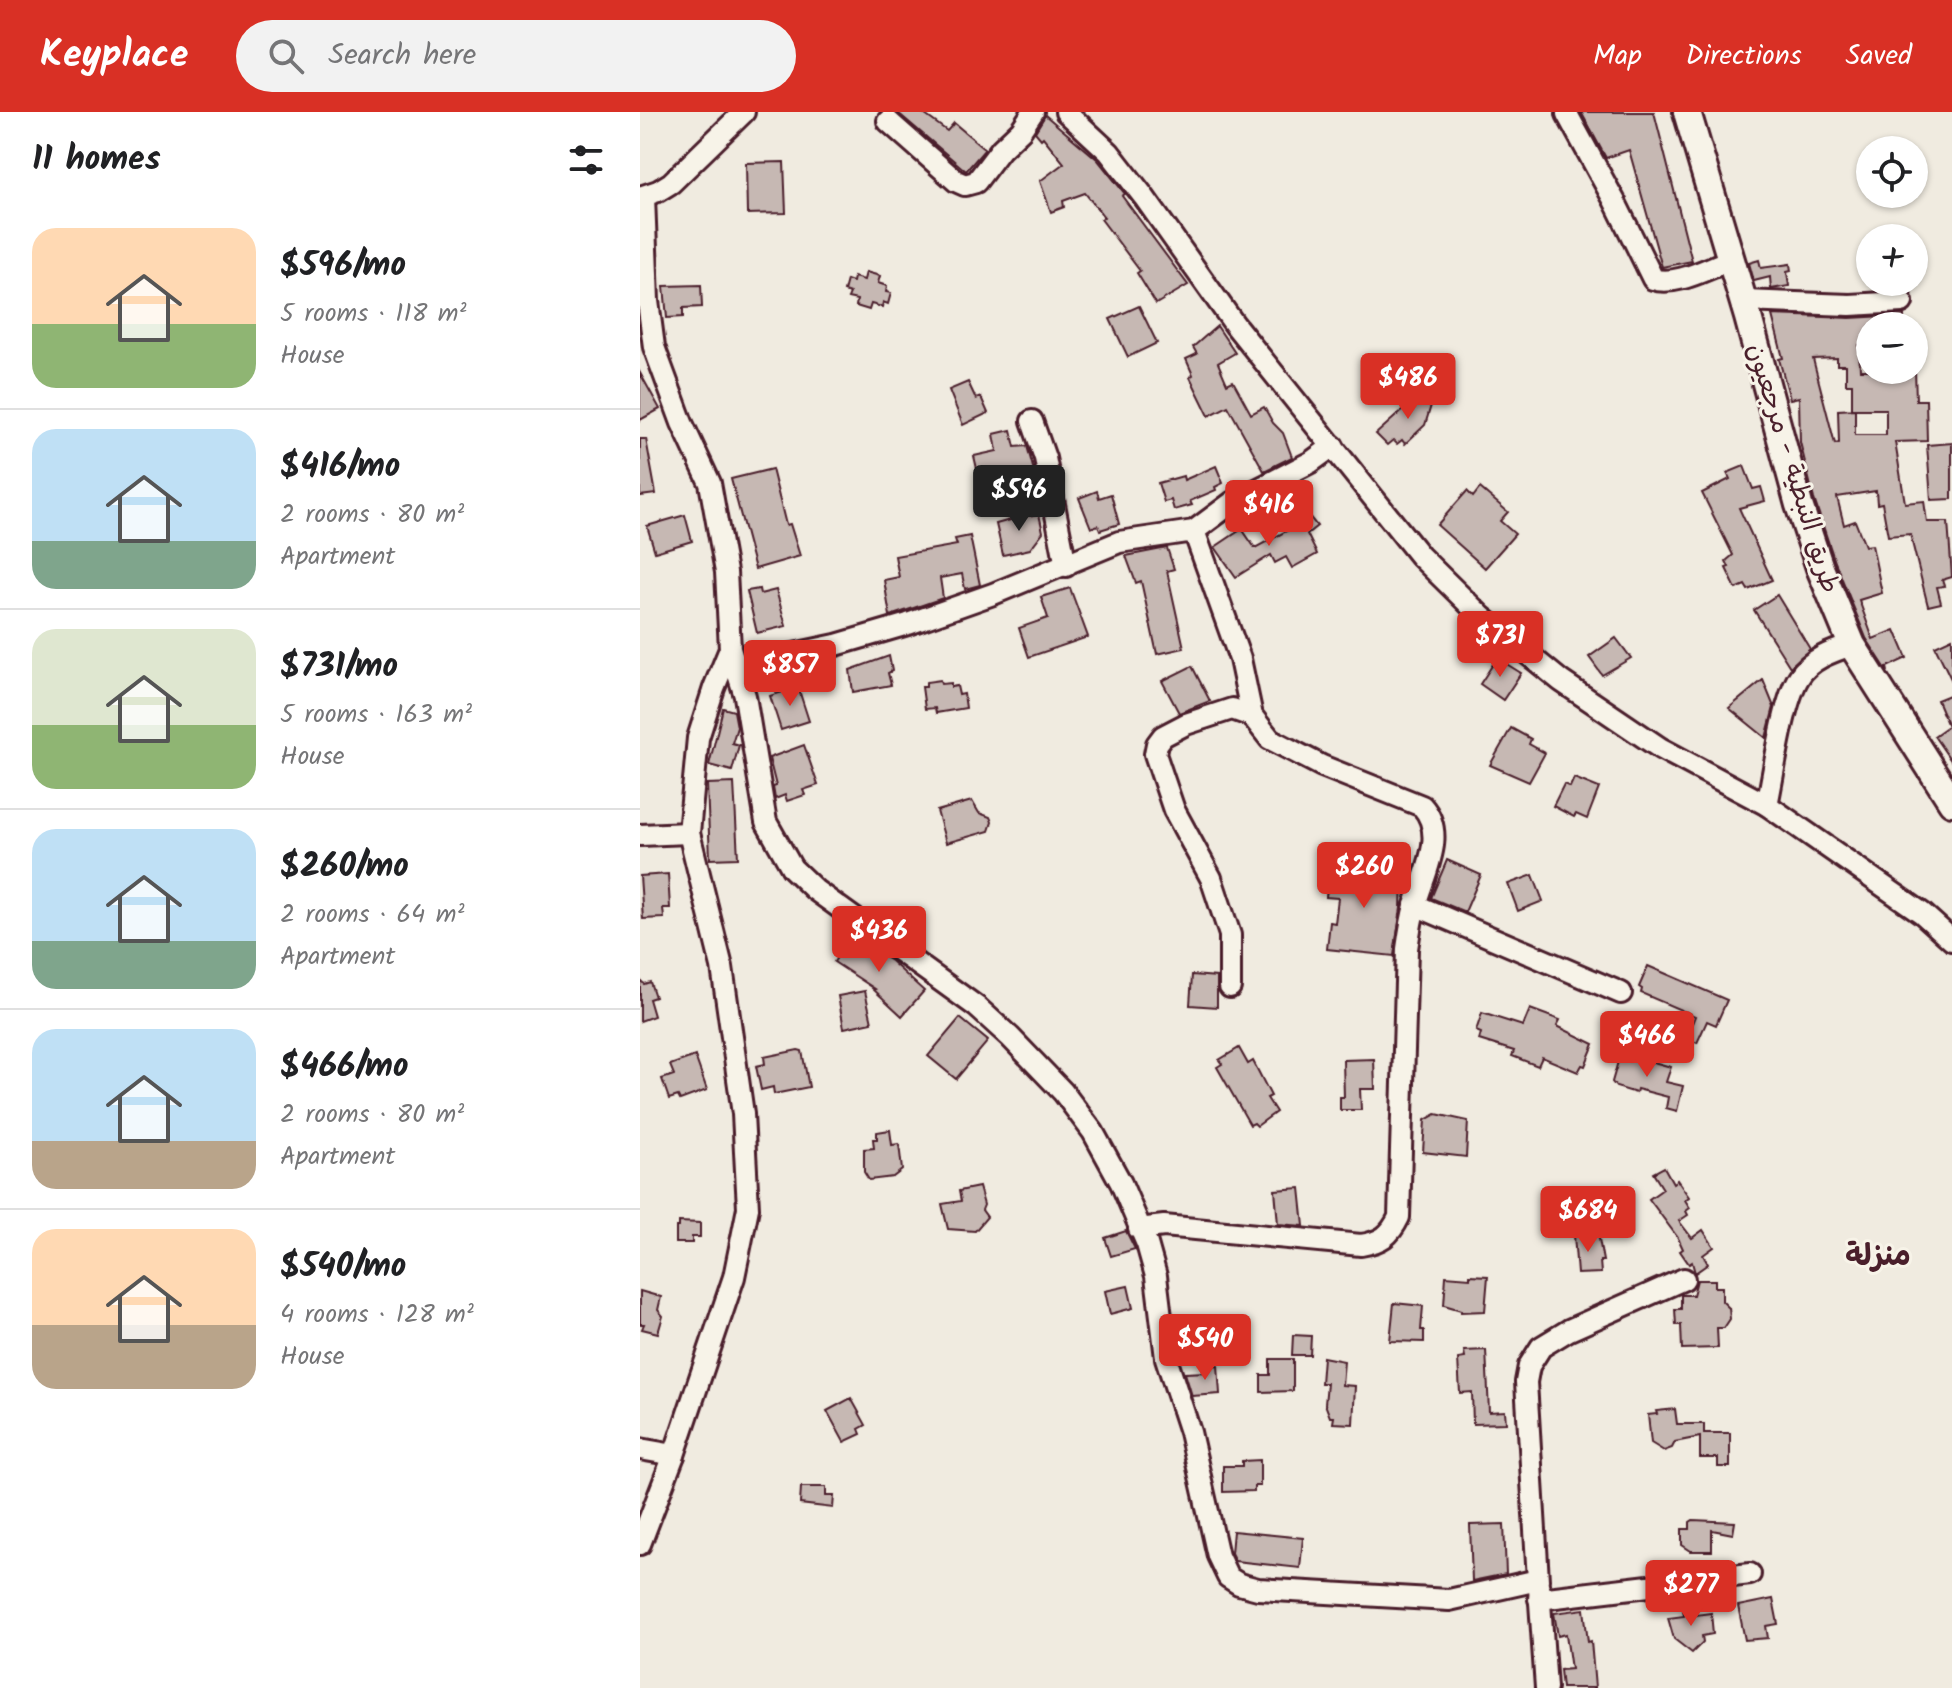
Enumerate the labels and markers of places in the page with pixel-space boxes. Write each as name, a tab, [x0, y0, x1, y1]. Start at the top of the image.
pin: $486	[1361, 353, 1455, 421]
pin: $596	[972, 465, 1066, 533]
pin: $416	[1222, 480, 1316, 548]
pin: $731	[1453, 611, 1547, 679]
pin: $857	[743, 640, 837, 708]
pin: $260	[1317, 842, 1411, 910]
pin: $436	[832, 906, 926, 974]
pin: $466	[1600, 1011, 1694, 1079]
pin: $684	[1541, 1186, 1635, 1254]
pin: $540	[1158, 1314, 1252, 1382]
pin: $277	[1644, 1560, 1738, 1628]

